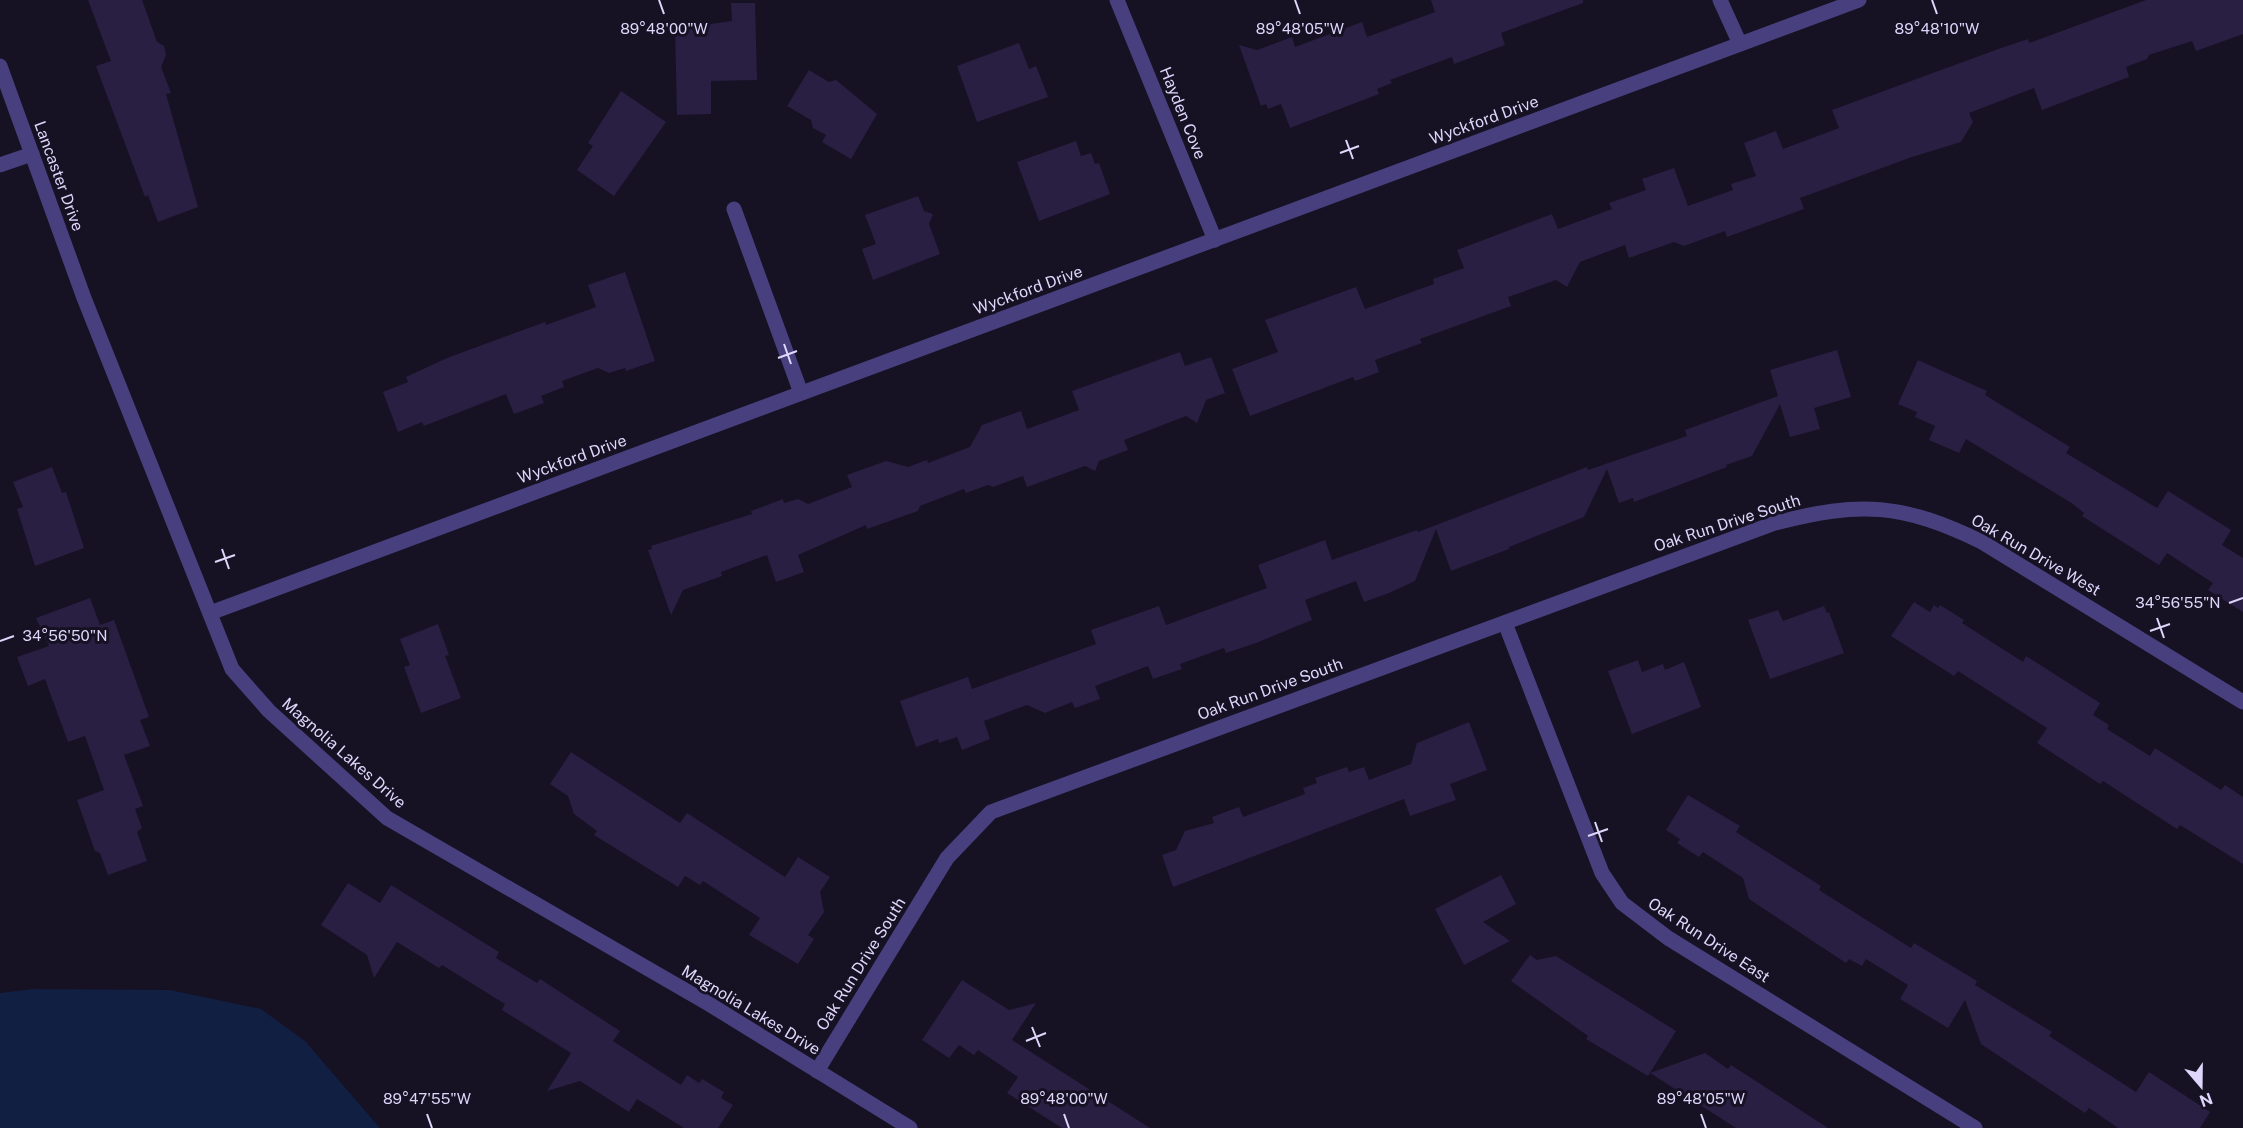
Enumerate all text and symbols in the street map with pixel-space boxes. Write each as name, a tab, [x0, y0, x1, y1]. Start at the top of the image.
text: 89°48'00"W	[620, 20, 708, 37]
text: 89°48'05"W	[1256, 20, 1344, 37]
text: 89°48'10"W	[1895, 20, 1979, 37]
street label: Hayden Cove	[1156, 64, 1210, 162]
street label: Wyckford Drive	[1427, 91, 1541, 149]
street label: Lancaster Drive	[30, 118, 88, 234]
street label: Wyckford Drive	[971, 261, 1085, 319]
street label: Wyckford Drive	[515, 430, 629, 488]
street label: Oak Run Drive South	[1651, 490, 1803, 556]
street label: Oak Run Drive West	[1968, 510, 2104, 600]
text: 34°56'55"N	[2135, 594, 2221, 611]
text: 34°56'50"N	[23, 627, 107, 644]
street label: Oak Run Drive South	[1195, 654, 1345, 724]
street label: Magnolia Lakes Drive	[278, 694, 410, 812]
street label: Oak Run Drive South	[812, 894, 910, 1034]
street label: Oak Run Drive East	[1645, 894, 1773, 986]
street label: Magnolia Lakes Drive	[678, 961, 824, 1059]
north arrow	[2171, 1056, 2231, 1116]
text: N	[2197, 1089, 2215, 1111]
text: 89°47'55"W	[383, 1090, 471, 1107]
text: 89°48'00"W	[1020, 1090, 1108, 1107]
text: 89°48'05"W	[1657, 1090, 1745, 1107]

